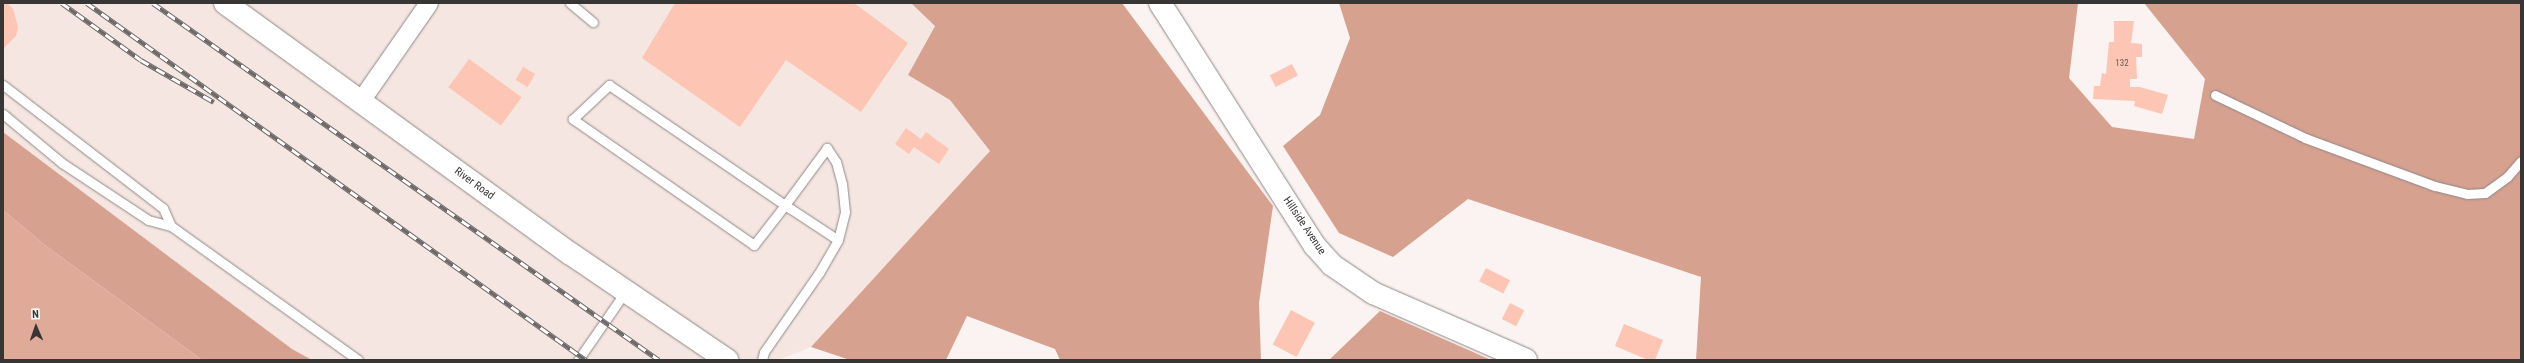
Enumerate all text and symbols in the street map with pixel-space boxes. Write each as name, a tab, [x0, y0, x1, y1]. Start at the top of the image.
house number: 132	[2115, 58, 2129, 68]
street label: River Road	[451, 165, 497, 203]
street label: Hillside Avenue	[1280, 195, 1328, 257]
north arrow	[16, 307, 56, 347]
text: N	[32, 308, 39, 321]

